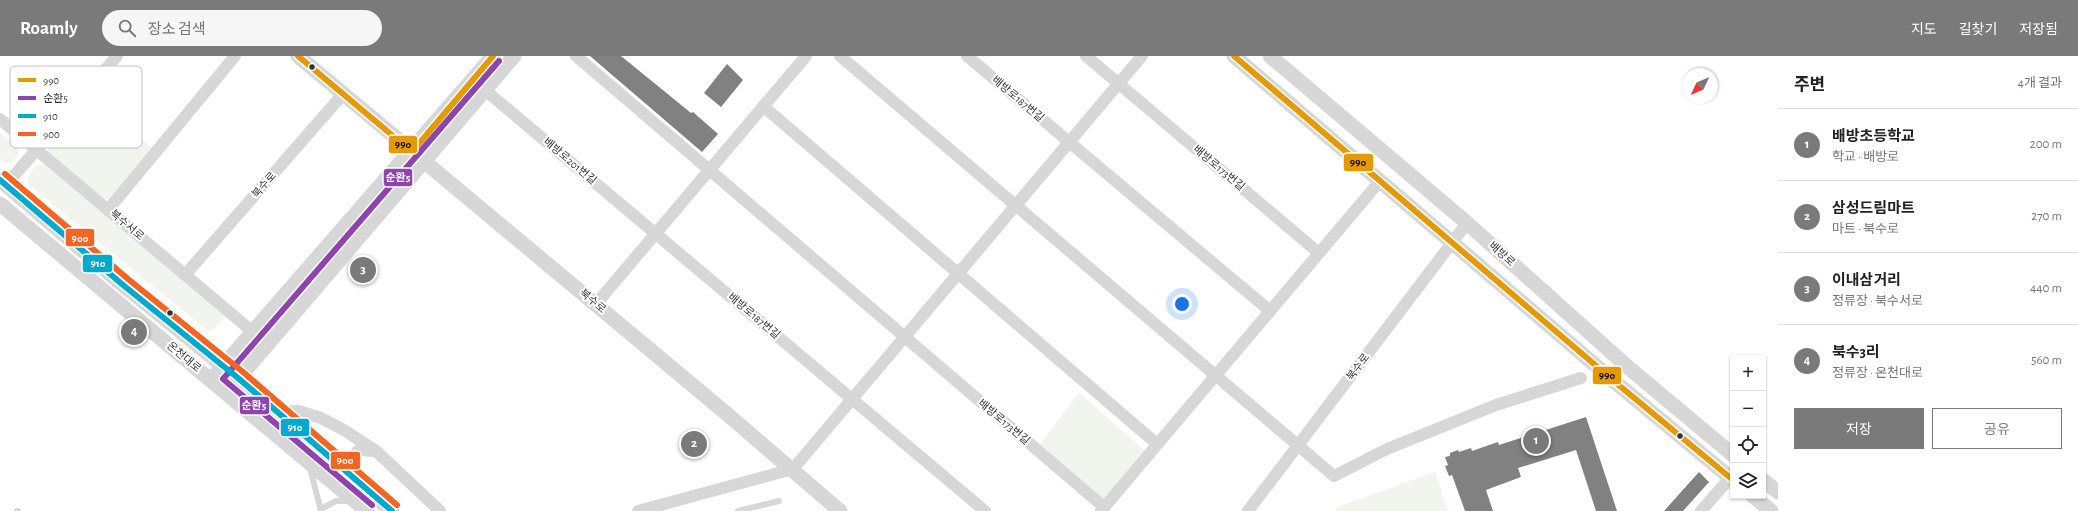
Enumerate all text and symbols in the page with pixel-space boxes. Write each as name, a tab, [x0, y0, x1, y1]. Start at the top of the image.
search box	[102, 10, 382, 46]
icon: search	[116, 17, 138, 39]
text: Roamly	[20, 19, 78, 38]
text: 장소 검색	[148, 22, 206, 37]
text: 지도	[1911, 23, 1937, 37]
text: 길찾기	[1959, 23, 1997, 37]
text: 저장됨	[2019, 23, 2058, 37]
unlabelled marker	[307, 62, 317, 72]
legend	[10, 66, 142, 148]
north arrow	[1682, 68, 1718, 104]
street label: 배방로187번길	[990, 74, 1046, 124]
text: 990	[43, 75, 59, 86]
text: 주변	[1794, 76, 1825, 93]
text: 4개 결과	[2018, 77, 2062, 90]
text: 순환5	[43, 92, 68, 104]
text: 910	[43, 111, 58, 122]
text: 900	[43, 129, 60, 140]
text: 배방초등학교	[1832, 129, 1915, 144]
line badge: 990	[388, 135, 418, 154]
street label: 배방로201번길	[541, 136, 599, 186]
text: 1	[1805, 138, 1809, 151]
text: 200 m	[2030, 138, 2062, 151]
text: 990	[395, 139, 411, 150]
street label: 배방로173번길	[1191, 143, 1247, 193]
text: 학교 · 배방로	[1832, 151, 1899, 164]
line badge: 990	[1343, 153, 1374, 172]
text: 990	[1350, 157, 1366, 168]
line badge: 순환5	[383, 168, 413, 187]
street label: 북수로	[250, 170, 278, 200]
text: 순환5	[386, 171, 411, 183]
text: 삼성드림마트	[1832, 201, 1915, 216]
street label: 북수서로	[108, 208, 146, 242]
text: 2	[1804, 210, 1810, 223]
text: 270 m	[2031, 210, 2062, 223]
text: 마트 · 북수로	[1832, 223, 1899, 236]
line badge: 900	[65, 228, 95, 247]
text: 900	[72, 233, 89, 244]
street label: 배방로	[1487, 240, 1517, 268]
line badge: 910	[82, 254, 113, 273]
pin: 3	[350, 255, 376, 285]
text: 910	[90, 258, 106, 269]
text: 이내삼거리	[1832, 273, 1901, 288]
text: 3	[1804, 282, 1810, 295]
text: 440 m	[2030, 282, 2062, 295]
street label: 북수로	[578, 287, 608, 315]
street label: 배방로187번길	[726, 291, 782, 341]
your location	[1172, 294, 1192, 314]
text: 정류장 · 북수서로	[1832, 295, 1923, 308]
unlabelled marker	[165, 308, 175, 318]
pin: 4	[121, 317, 147, 347]
street label: 온천대로	[165, 339, 204, 374]
text: 북수3리	[1832, 345, 1880, 360]
street label: 북수로	[1344, 352, 1372, 382]
text: 4	[1804, 354, 1810, 367]
text: 560 m	[2031, 354, 2062, 367]
map controls	[1730, 355, 1766, 499]
button: +	[1730, 355, 1766, 391]
line badge: 990	[1592, 366, 1622, 385]
text: 정류장 · 온천대로	[1832, 367, 1923, 380]
text: 990	[1599, 370, 1615, 381]
button: −	[1730, 391, 1766, 427]
line badge: 순환5	[239, 396, 270, 415]
street label: 배방로173번길	[976, 397, 1032, 447]
text: 순환5	[242, 399, 267, 411]
button: 저장	[1794, 408, 1924, 449]
button: 공유	[1932, 408, 2062, 449]
line badge: 910	[280, 418, 310, 437]
text: 910	[287, 422, 303, 433]
pin: 1	[1523, 426, 1549, 456]
button: locate	[1730, 427, 1766, 463]
pin: 2	[681, 429, 707, 459]
unlabelled marker	[1675, 431, 1685, 441]
line badge: 900	[330, 451, 361, 470]
text: 900	[337, 455, 354, 466]
button: layers	[1730, 463, 1766, 499]

